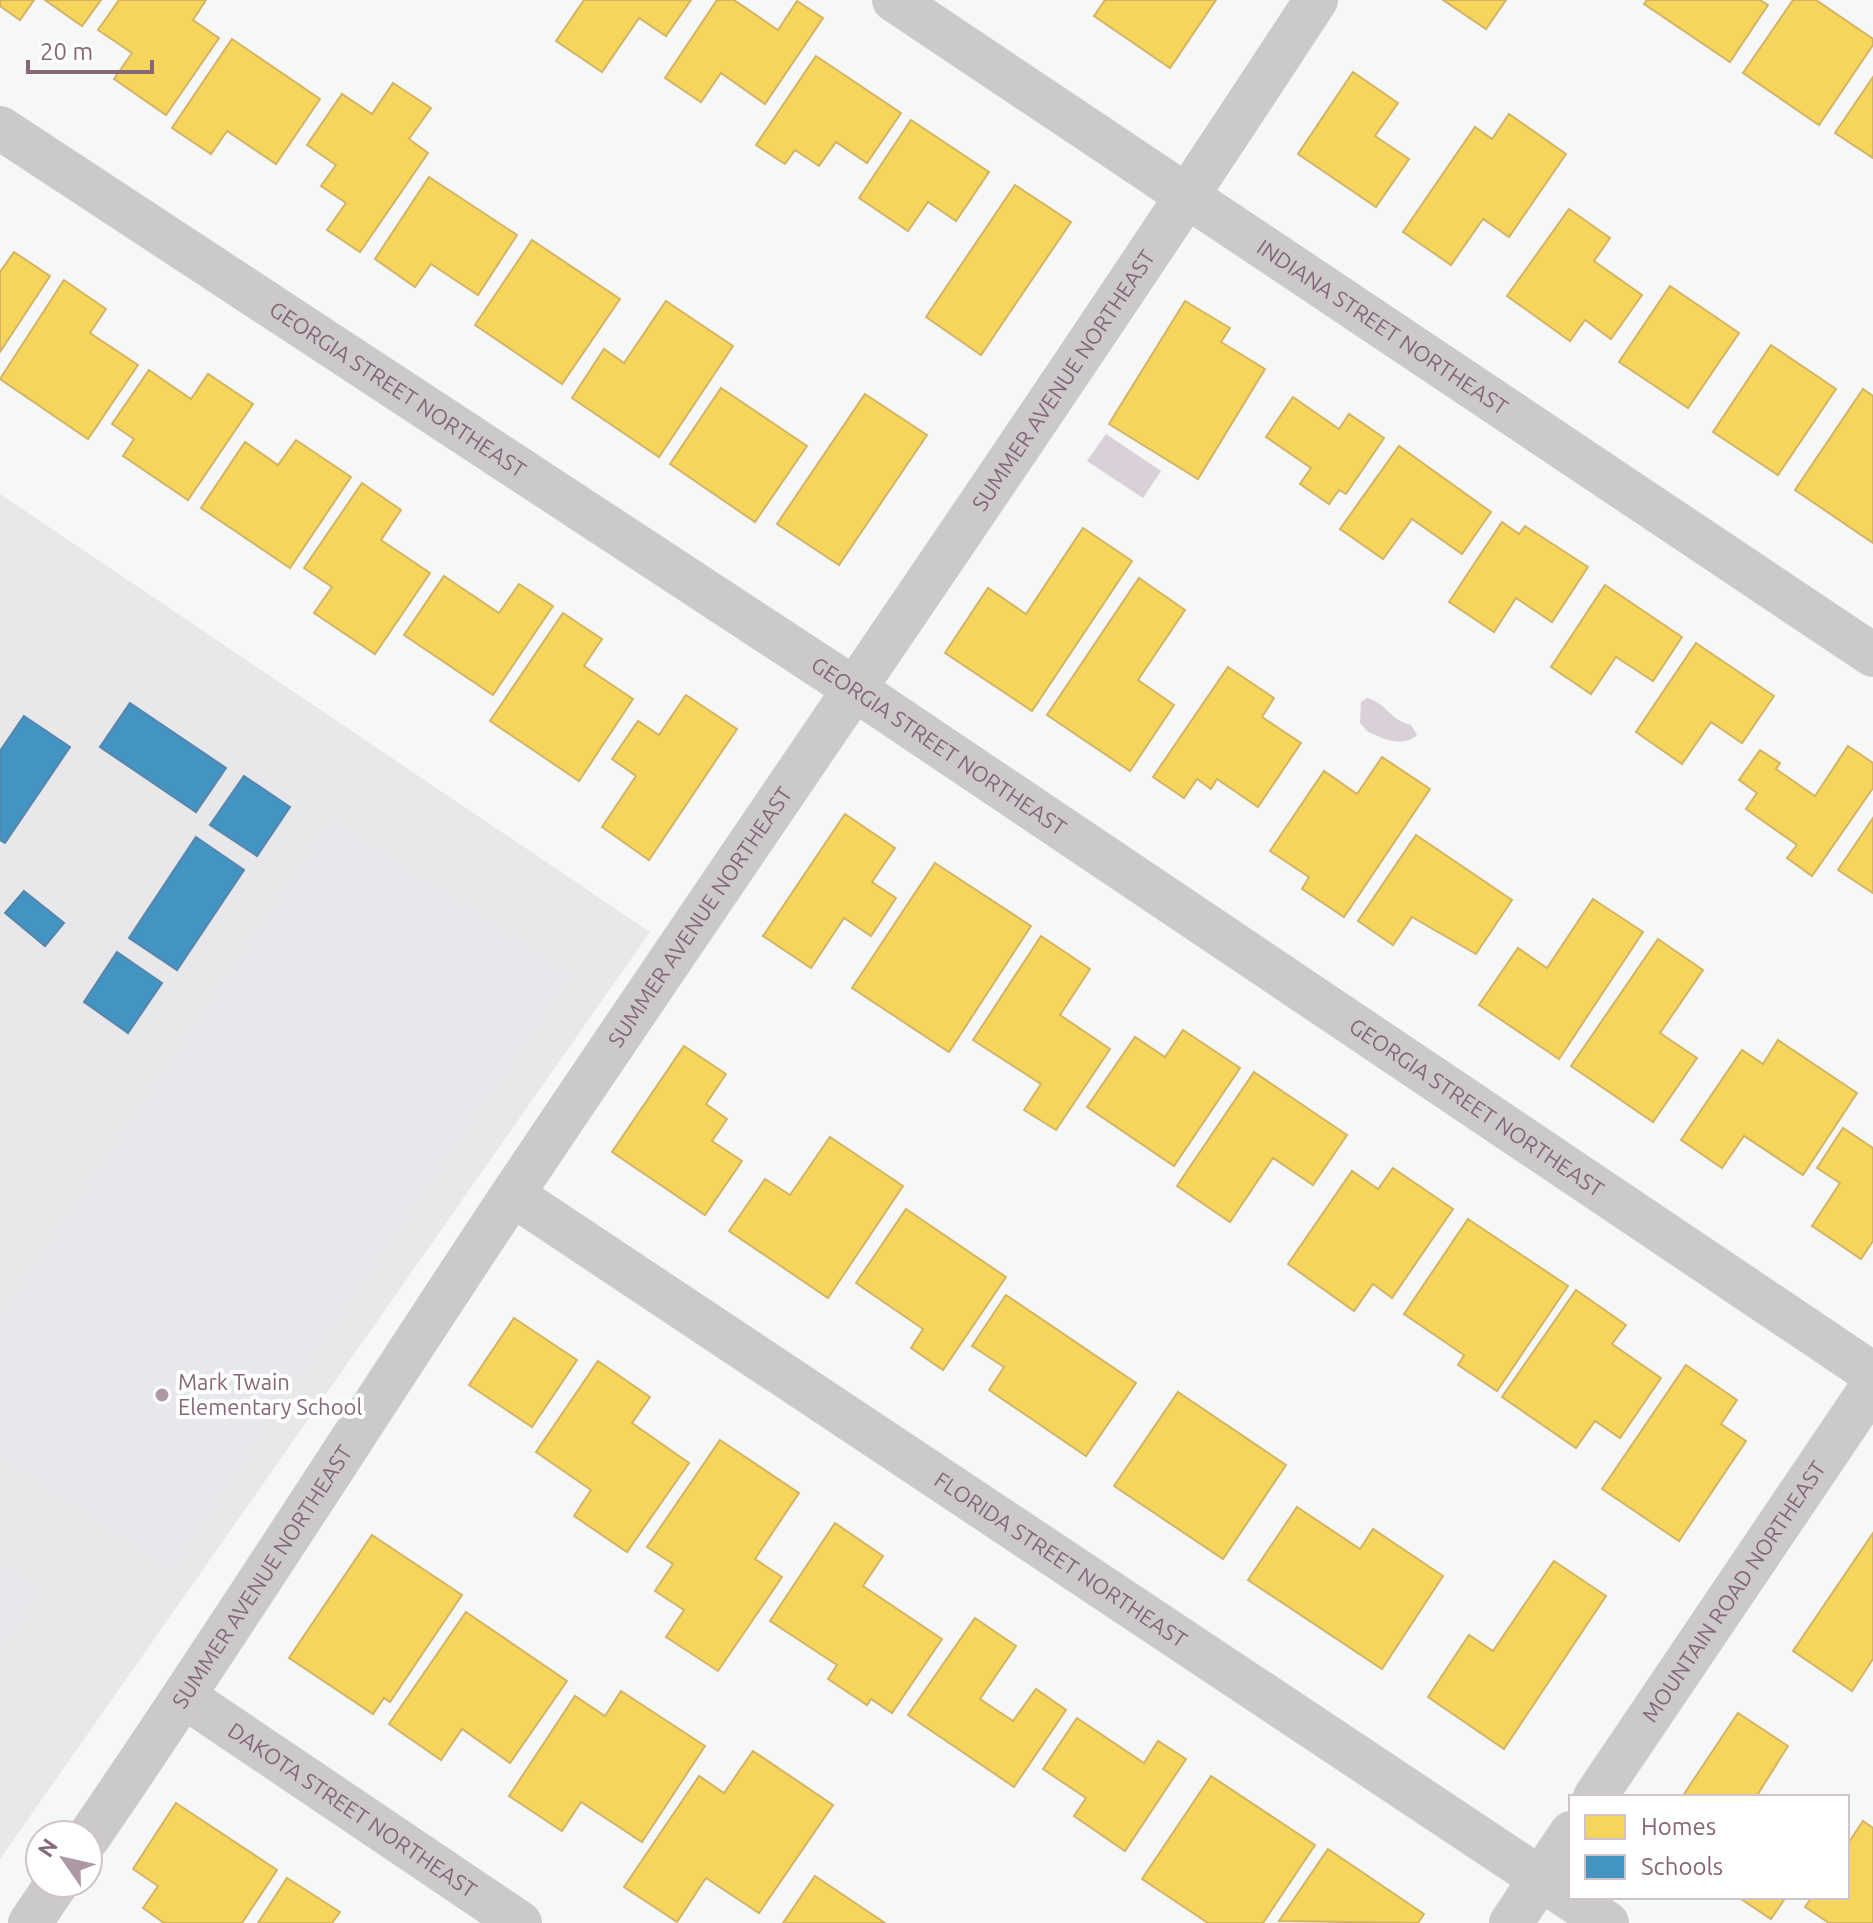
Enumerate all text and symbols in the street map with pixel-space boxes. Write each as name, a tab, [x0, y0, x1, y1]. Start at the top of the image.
scale bar	[28, 24, 152, 74]
text: 20 m	[40, 38, 93, 65]
street label: INDIANA STREET NORTHEAST	[1253, 234, 1513, 419]
street label: SUMMER AVENUE NORTHEAST	[966, 245, 1159, 515]
street label: GEORGIA STREET NORTHEAST	[265, 296, 531, 482]
street label: GEORGIA STREET NORTHEAST	[807, 651, 1071, 840]
street label: SUMMER AVENUE NORTHEAST	[602, 782, 796, 1051]
street label: GEORGIA STREET NORTHEAST	[1345, 1013, 1609, 1202]
place label: Mark Twain Elementary School	[178, 1369, 362, 1419]
marker: Mark Twain Elementary School	[153, 1386, 171, 1404]
street label: SUMMER AVENUE NORTHEAST	[167, 1440, 357, 1712]
street label: MOUNTAIN ROAD NORTHEAST	[1636, 1456, 1830, 1726]
street label: FLORIDA STREET NORTHEAST	[930, 1466, 1192, 1652]
street label: DAKOTA STREET NORTHEAST	[224, 1717, 482, 1902]
legend	[1569, 1795, 1849, 1899]
text: Homes	[1641, 1813, 1716, 1840]
north arrow	[24, 1819, 104, 1899]
text: N	[32, 1834, 62, 1861]
text: Schools	[1641, 1853, 1723, 1880]

